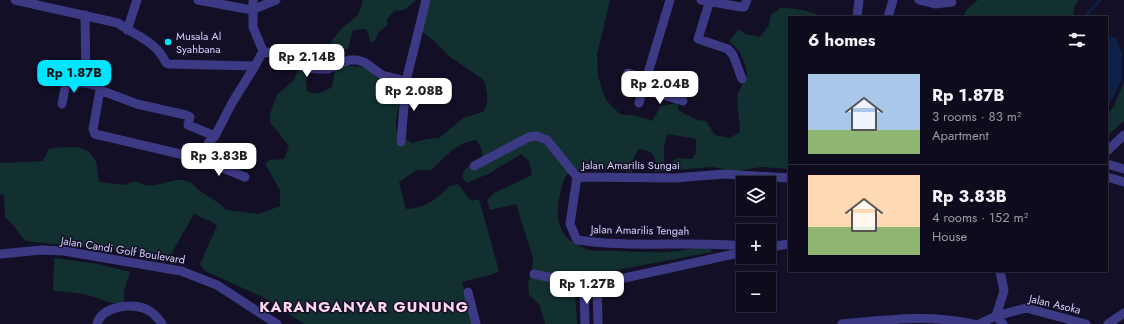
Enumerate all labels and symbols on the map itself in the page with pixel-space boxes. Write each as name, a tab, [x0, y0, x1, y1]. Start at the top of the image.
place label: Musala Al Syahbana	[176, 28, 221, 57]
marker: Musala Al Syahbana	[163, 37, 173, 47]
pin: Rp 2.14B	[266, 44, 348, 78]
pin: Rp 1.87B	[33, 60, 115, 94]
pin: Rp 2.04B	[619, 71, 701, 105]
pin: Rp 2.08B	[373, 78, 455, 112]
pin: Rp 3.83B	[178, 143, 260, 177]
street label: Jalan Amarilis Sungai	[580, 157, 680, 173]
street label: Jalan Amarilis Tengah	[589, 221, 689, 239]
street label: Jalan Candi Golf Boulevard	[58, 232, 186, 268]
pin: Rp 1.27B	[546, 271, 628, 305]
street label: Jalan Asoka	[1026, 290, 1082, 318]
district label: KARANGANYAR GUNUNG	[259, 296, 469, 318]

